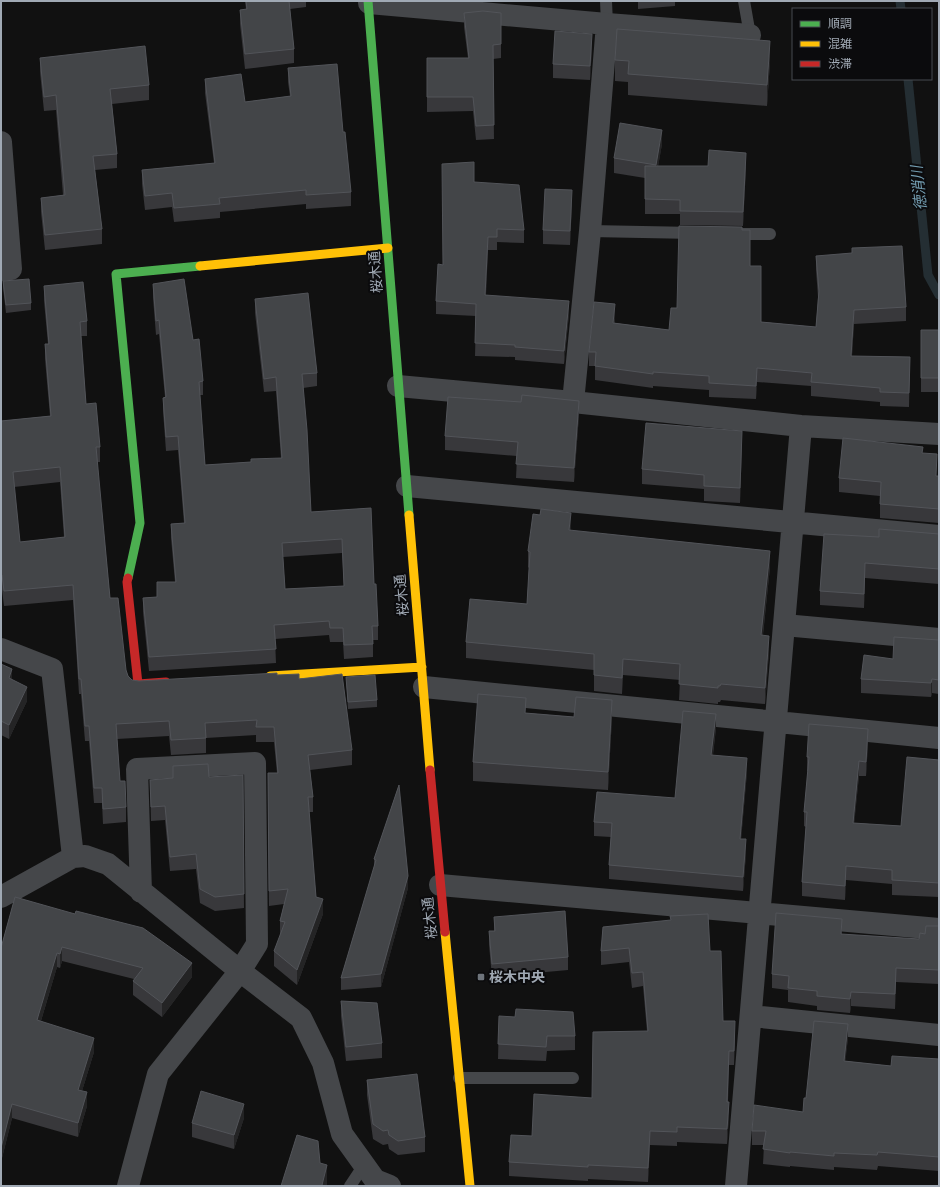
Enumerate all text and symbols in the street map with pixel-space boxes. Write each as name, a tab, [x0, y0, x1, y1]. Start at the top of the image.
legend	[792, 8, 932, 80]
text: 順調	[828, 17, 852, 31]
text: 混雑	[828, 37, 852, 51]
text: 渋滞	[828, 57, 852, 71]
water label: 徳消川	[907, 163, 930, 211]
street label: 桜木通	[366, 250, 386, 294]
street label: 桜木通	[392, 573, 412, 617]
street label: 桜木通	[419, 896, 441, 940]
place label: 桜木中央	[489, 969, 545, 986]
marker: 桜木中央	[476, 972, 486, 982]

